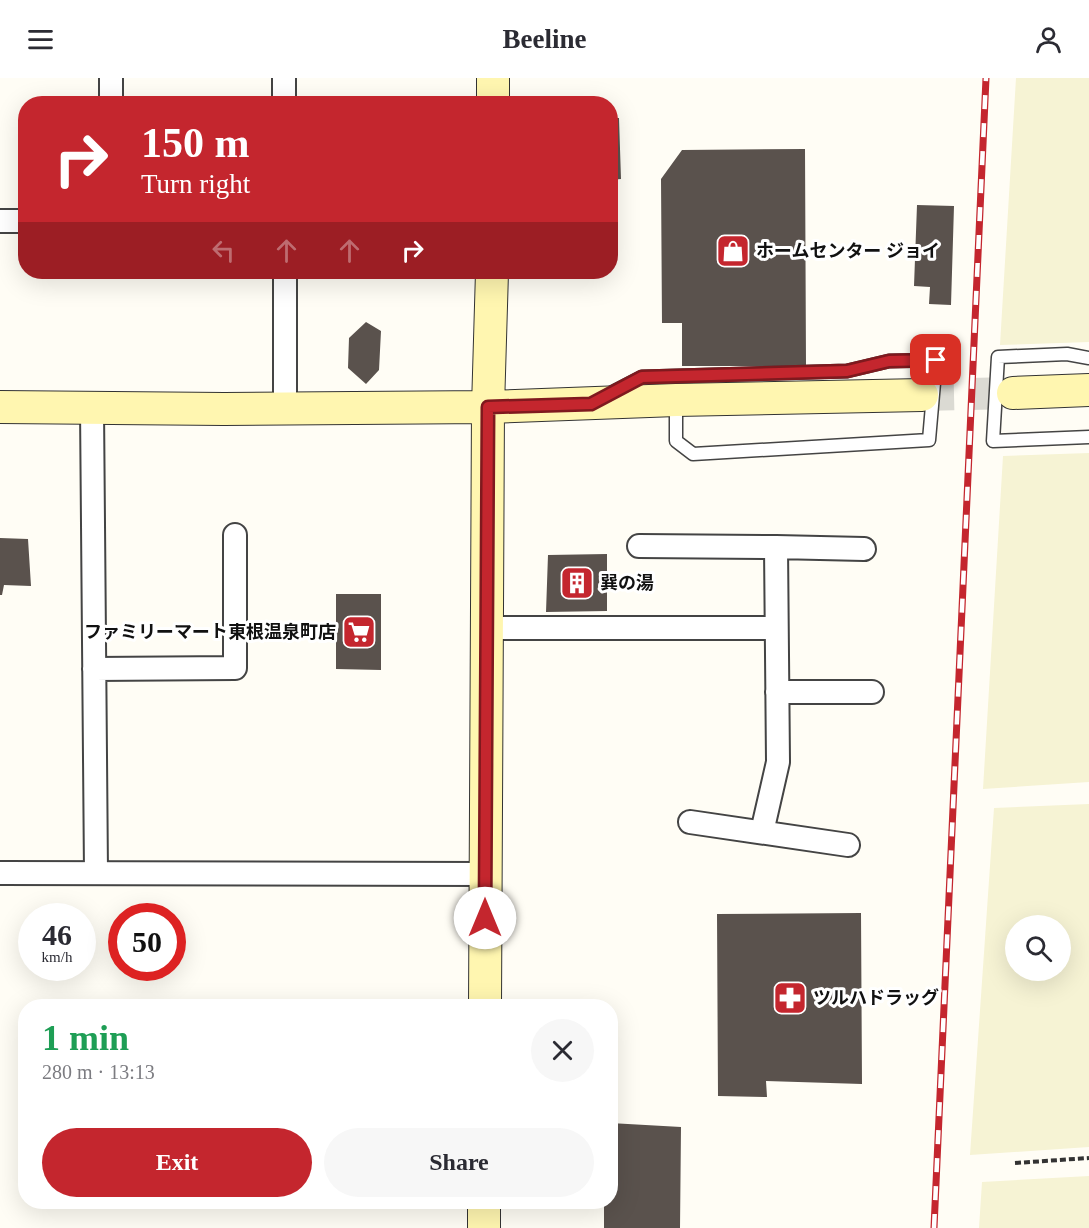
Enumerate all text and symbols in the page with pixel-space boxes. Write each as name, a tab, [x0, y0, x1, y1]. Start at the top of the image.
icon: menu	[24, 23, 57, 56]
icon: person	[1032, 23, 1065, 56]
text: Beeline	[503, 24, 586, 54]
icon: right	[42, 120, 120, 198]
text: 150 m	[141, 120, 250, 166]
text: Turn right	[141, 169, 250, 199]
shop icon: ホームセンター ジョイ	[715, 233, 751, 269]
icon: left	[207, 234, 240, 267]
icon: ahead	[270, 234, 303, 267]
icon: ahead	[333, 234, 366, 267]
icon: right	[396, 234, 429, 267]
place label: ホームセンター ジョイ	[756, 241, 940, 261]
pin	[910, 334, 961, 385]
icon: arrive	[919, 343, 952, 376]
building icon: 巽の湯	[559, 565, 595, 601]
place label: 巽の湯	[600, 573, 654, 593]
supermarket icon: ファミリーマート東根温泉町店	[341, 614, 377, 650]
place label: ファミリーマート東根温泉町店	[84, 622, 336, 642]
position arrow	[453, 886, 517, 950]
speed limit sign: 50	[108, 903, 186, 981]
map controls	[1005, 915, 1071, 981]
button: search	[1005, 915, 1071, 981]
text: 46	[42, 918, 72, 951]
text: km/h	[42, 949, 72, 965]
pharmacy icon: ツルハドラッグ	[772, 980, 808, 1016]
place label: ツルハドラッグ	[813, 988, 939, 1008]
text: 1 min	[42, 1018, 129, 1058]
button: close	[531, 1019, 594, 1082]
text: 280 m · 13:13	[42, 1061, 155, 1083]
button: Exit	[42, 1128, 312, 1197]
button: Share	[324, 1128, 594, 1197]

